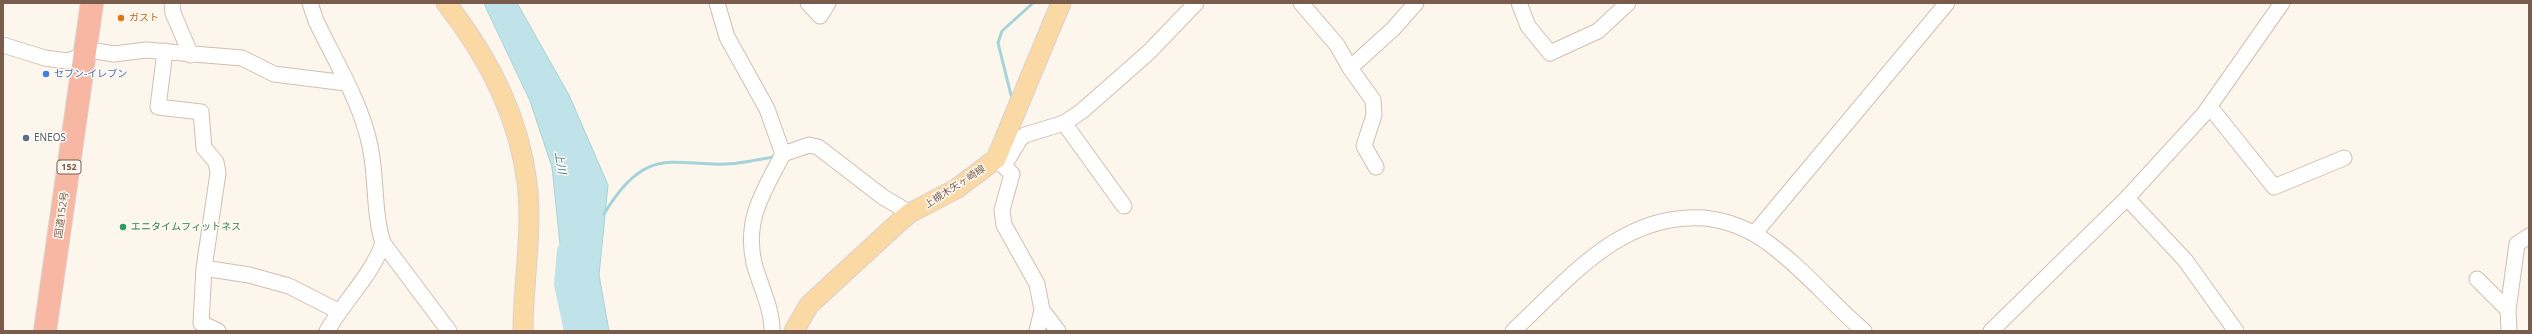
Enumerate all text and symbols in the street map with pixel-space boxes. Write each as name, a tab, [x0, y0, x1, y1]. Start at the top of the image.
place label: ガスト	[129, 12, 159, 24]
marker: ガスト	[116, 13, 126, 23]
place label: セブン-イレブン	[54, 68, 127, 80]
marker: セブン-イレブン	[41, 69, 51, 79]
place label: ENEOS	[34, 132, 66, 144]
marker: ENEOS	[21, 133, 31, 143]
water label: 上川	[552, 151, 568, 175]
road number: 152	[57, 160, 81, 174]
street label: 上槻木矢ヶ崎線	[922, 163, 988, 211]
street label: 国道152号	[53, 191, 71, 239]
place label: エニタイムフィットネス	[131, 221, 241, 233]
marker: エニタイムフィットネス	[118, 222, 128, 232]

